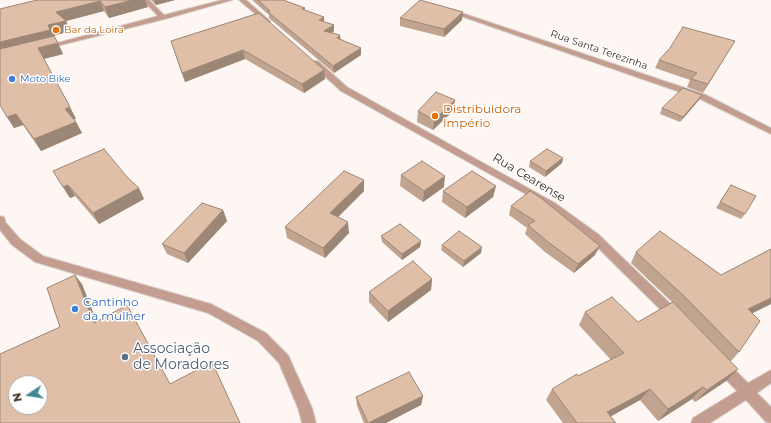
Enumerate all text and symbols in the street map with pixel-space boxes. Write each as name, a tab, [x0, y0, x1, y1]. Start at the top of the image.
place label: Bar da Loira	[64, 24, 124, 36]
marker: Bar da Loira	[51, 25, 61, 35]
street label: Rua Santa Terezinha	[549, 28, 649, 72]
place label: Moto Bike	[20, 73, 71, 85]
marker: Moto Bike	[7, 74, 17, 84]
place label: Distribuidora Império	[443, 102, 521, 130]
marker: Distribuidora Império	[430, 111, 440, 121]
street label: Rua Cearense	[490, 151, 568, 205]
place label: Cantinho da mulher	[83, 295, 146, 323]
marker: Cantinho da mulher	[70, 304, 80, 314]
place label: Associação de Moradores	[133, 341, 229, 374]
marker: Associação de Moradores	[120, 352, 130, 362]
north arrow	[8, 375, 48, 415]
text: N	[9, 391, 25, 403]

